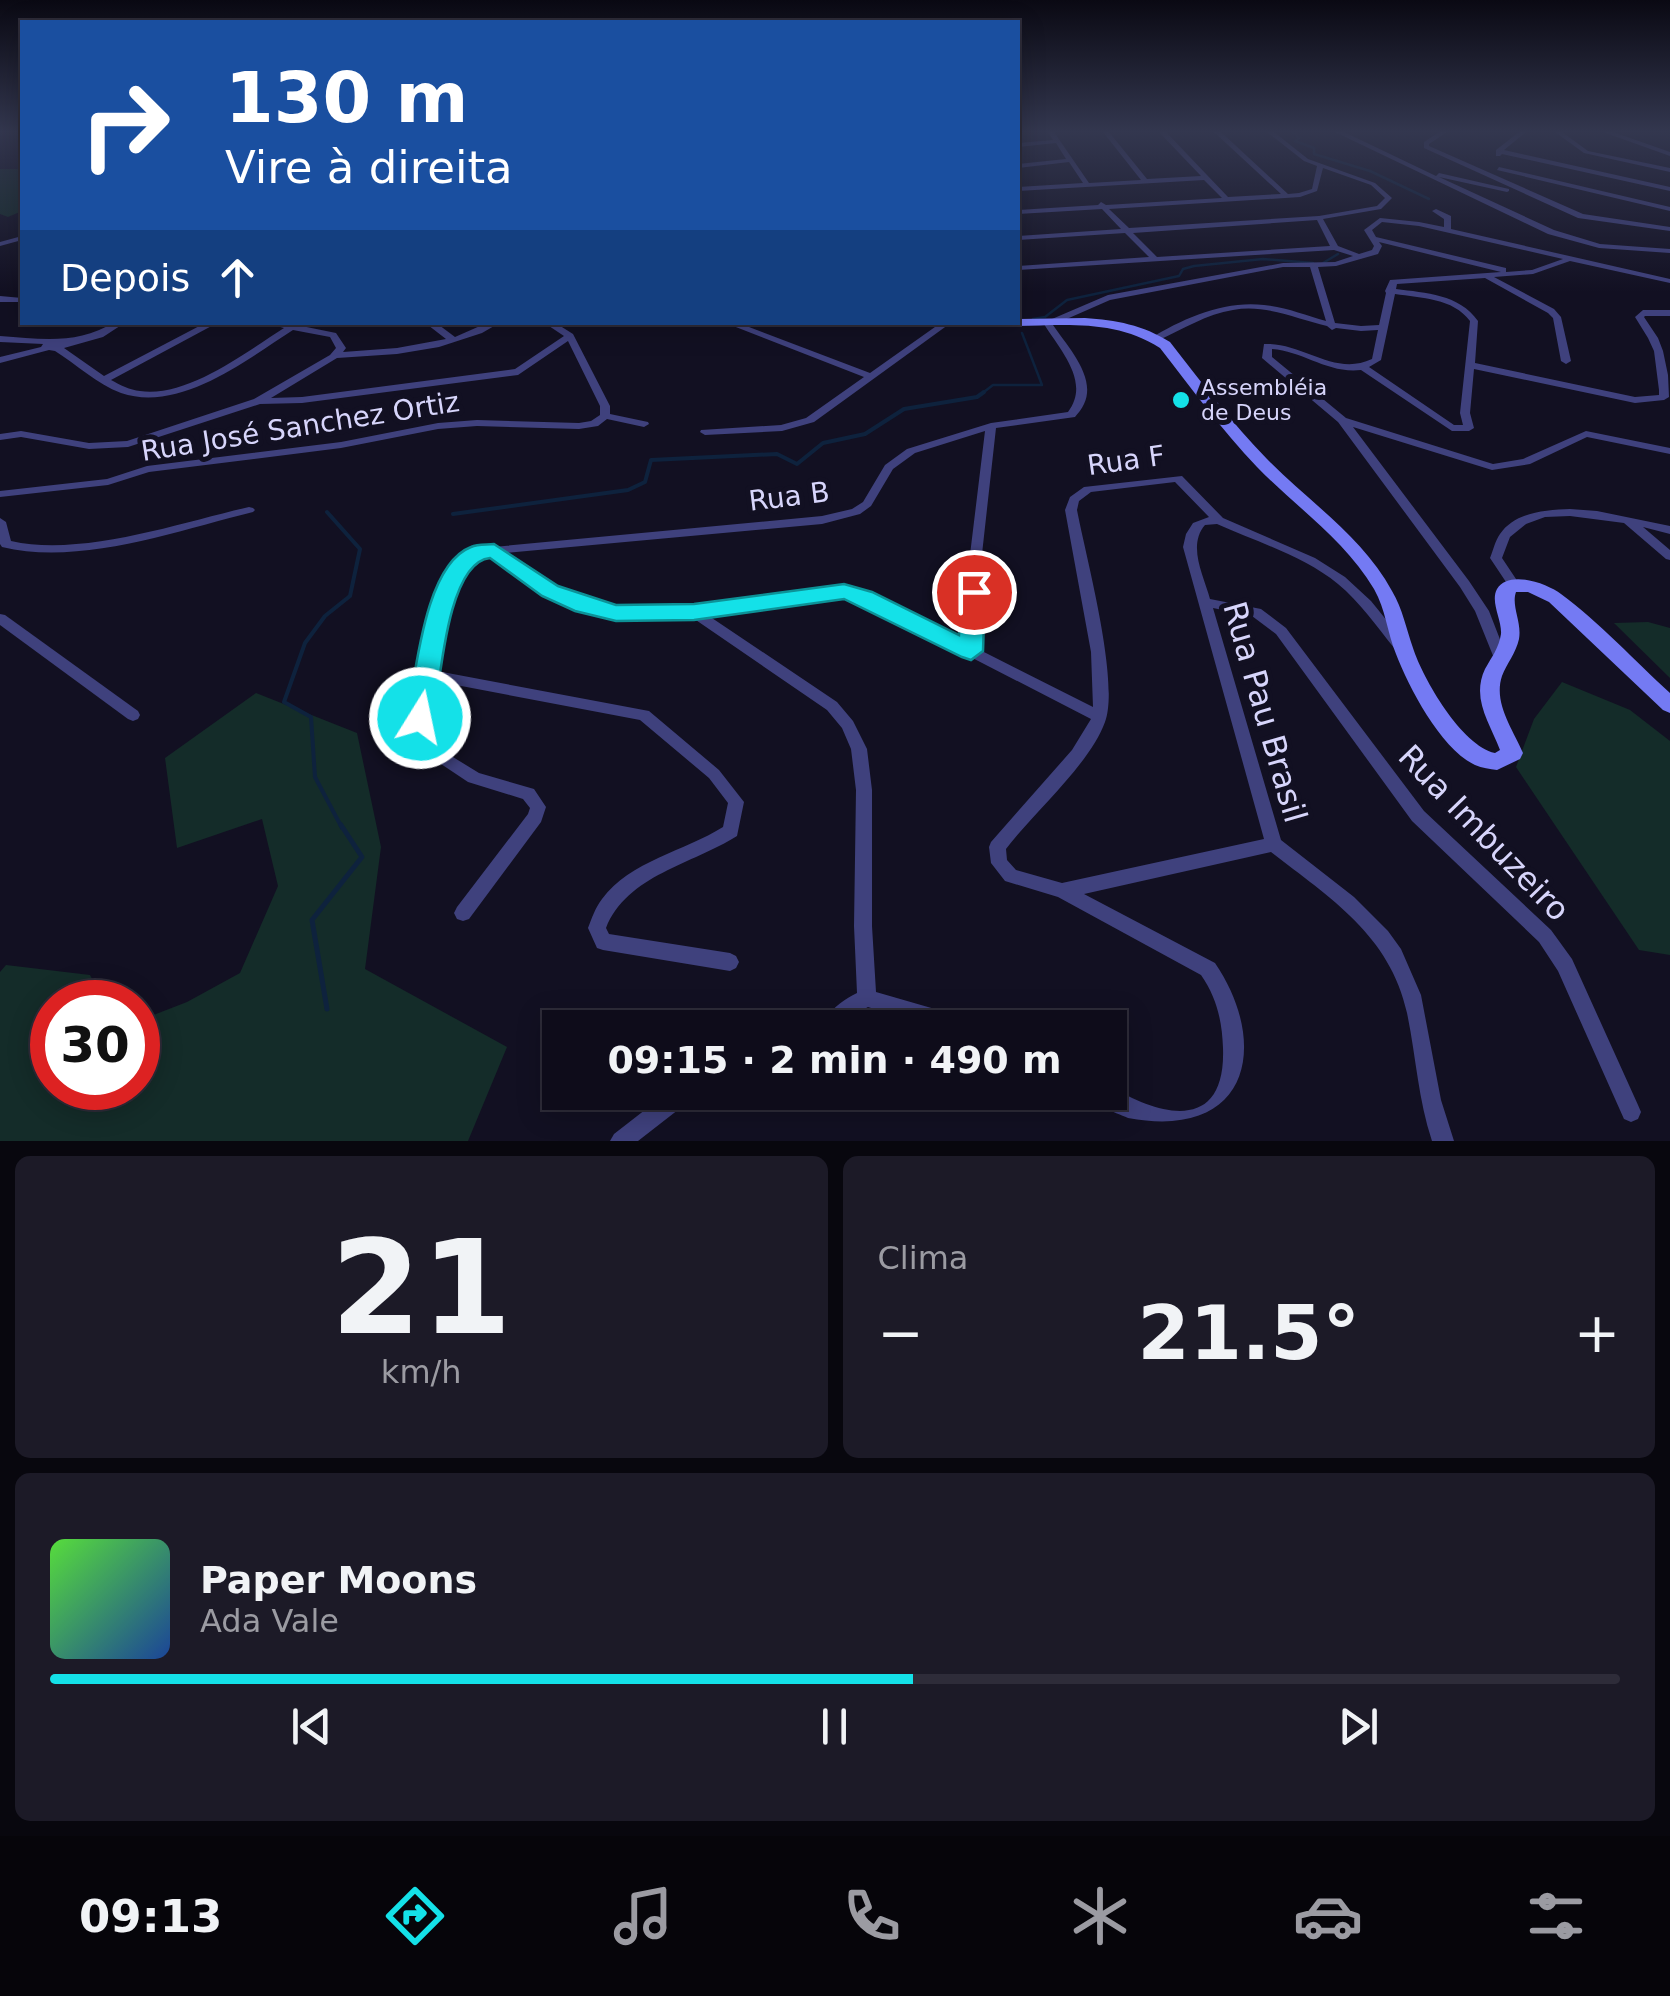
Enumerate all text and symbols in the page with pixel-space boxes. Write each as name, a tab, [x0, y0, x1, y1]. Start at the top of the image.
text: 130 m	[225, 57, 468, 139]
icon: right	[60, 60, 190, 190]
text: Vire à direita	[225, 141, 513, 194]
icon: ahead	[210, 250, 265, 305]
text: Depois	[60, 256, 190, 300]
place label: Assembléia de Deus	[1201, 375, 1327, 425]
street label: Rua José Sanchez Ortiz	[139, 385, 462, 468]
marker: Assembléia de Deus	[1170, 389, 1192, 411]
street label: Rua F	[1085, 439, 1167, 482]
street label: Rua B	[747, 475, 831, 518]
pin	[932, 550, 1017, 635]
icon: arrive	[947, 565, 1002, 620]
street label: Rua Pau Brasil	[1215, 597, 1315, 827]
position arrow	[368, 666, 472, 770]
street label: Rua Imbuzeiro	[1391, 737, 1577, 929]
speed limit sign: 30	[30, 980, 160, 1110]
text: 09:15 · 2 min · 490 m	[607, 1038, 1062, 1082]
text: 21	[331, 1212, 512, 1364]
text: Clima	[878, 1239, 968, 1277]
text: 21.5°	[1137, 1289, 1360, 1377]
text: −	[878, 1301, 924, 1365]
text: +	[1574, 1301, 1620, 1365]
text: km/h	[381, 1353, 462, 1391]
text: Paper Moons	[200, 1558, 477, 1602]
text: Ada Vale	[200, 1602, 339, 1640]
icon: previous	[284, 1699, 339, 1754]
icon: pause	[807, 1699, 862, 1754]
icon: next	[1331, 1699, 1386, 1754]
icon: directions	[380, 1881, 450, 1951]
icon: music	[608, 1881, 678, 1951]
icon: phone	[837, 1881, 907, 1951]
icon: climate	[1065, 1881, 1135, 1951]
icon: car	[1293, 1881, 1363, 1951]
icon: filters	[1521, 1881, 1591, 1951]
text: 09:13	[79, 1890, 222, 1943]

